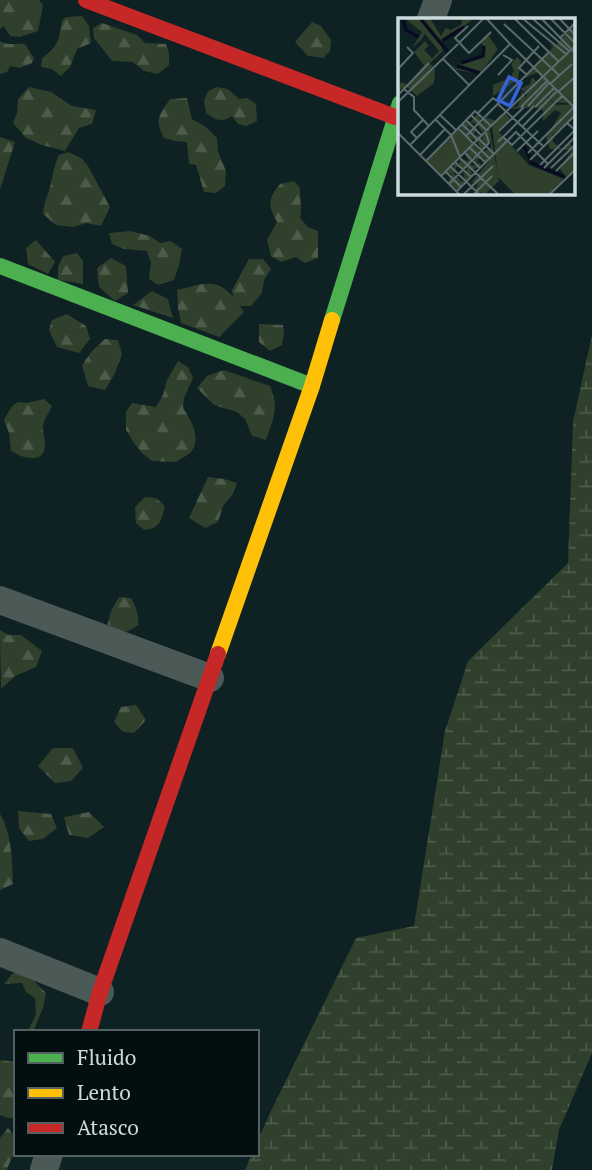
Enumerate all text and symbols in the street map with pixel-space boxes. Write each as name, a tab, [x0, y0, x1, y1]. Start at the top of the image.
inset map	[398, 18, 574, 194]
legend	[14, 1030, 259, 1156]
text: Fluido	[77, 1043, 136, 1071]
text: Lento	[77, 1078, 131, 1106]
text: Atasco	[77, 1113, 139, 1141]

